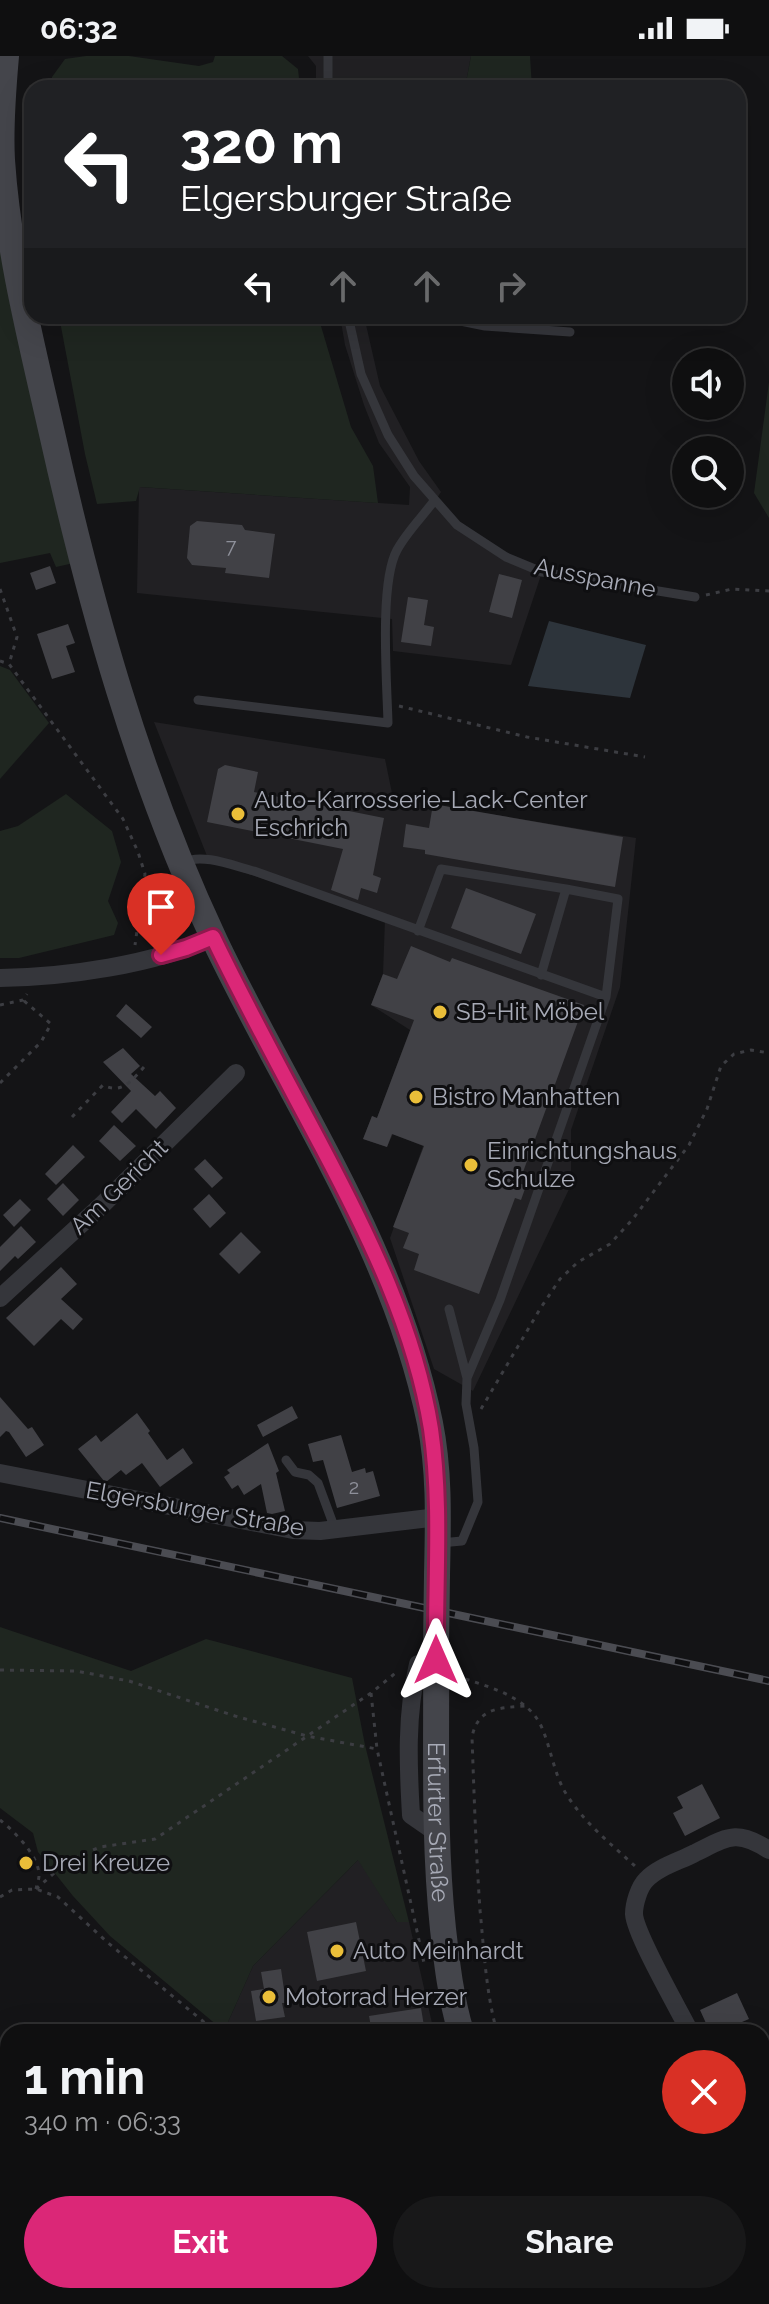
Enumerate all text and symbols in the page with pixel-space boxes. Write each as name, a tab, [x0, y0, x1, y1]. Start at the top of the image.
text: 06:32	[40, 11, 118, 46]
text: 320 m	[180, 110, 343, 176]
icon: left	[48, 112, 152, 216]
text: Elgersburger Straße	[180, 177, 512, 219]
icon: left	[237, 264, 281, 308]
icon: ahead	[321, 264, 365, 308]
icon: ahead	[405, 264, 449, 308]
icon: right	[489, 264, 533, 308]
map controls	[672, 348, 744, 508]
button: sound	[672, 348, 744, 420]
button: search	[672, 436, 744, 508]
house number: 7	[226, 534, 237, 558]
street label: Ausspanne	[532, 552, 658, 604]
place label: Auto-Karrosserie-Lack-Center Eschrich	[254, 785, 588, 842]
marker: Auto-Karrosserie-Lack-Center Eschrich	[229, 805, 247, 823]
pin	[127, 873, 195, 955]
icon: arrive	[139, 885, 183, 929]
place label: SB-Hit Möbel	[456, 997, 605, 1026]
marker: SB-Hit Möbel	[431, 1003, 449, 1021]
place label: Bistro Manhatten	[432, 1082, 620, 1111]
marker: Bistro Manhatten	[407, 1088, 425, 1106]
street label: Am Gericht	[64, 1133, 173, 1240]
place label: Einrichtungshaus Schulze	[487, 1136, 677, 1193]
marker: Einrichtungshaus Schulze	[462, 1156, 480, 1174]
street label: Elgersburger Straße	[84, 1475, 307, 1542]
house number: 2	[349, 1475, 359, 1499]
position arrow	[394, 1618, 478, 1702]
street label: Erfurter Straße	[422, 1742, 455, 1903]
place label: Drei Kreuze	[42, 1848, 170, 1877]
marker: Drei Kreuze	[17, 1854, 35, 1872]
place label: Auto Meinhardt	[353, 1936, 524, 1965]
marker: Auto Meinhardt	[328, 1942, 346, 1960]
place label: Motorrad Herzer	[285, 1982, 468, 2011]
marker: Motorrad Herzer	[260, 1988, 278, 2006]
text: 1 min	[24, 2049, 145, 2105]
button: close	[662, 2050, 746, 2134]
text: 340 m · 06:33	[24, 2107, 181, 2137]
button: Exit	[24, 2196, 377, 2288]
button: Share	[393, 2196, 746, 2288]

